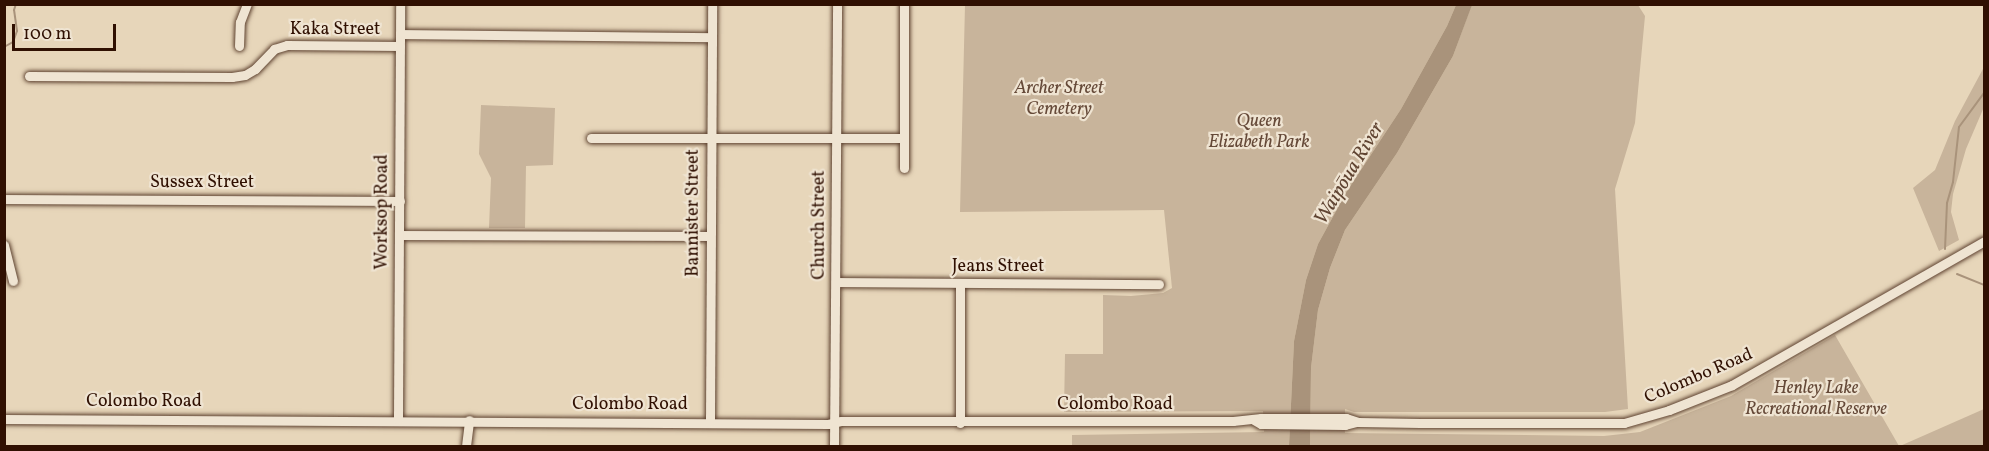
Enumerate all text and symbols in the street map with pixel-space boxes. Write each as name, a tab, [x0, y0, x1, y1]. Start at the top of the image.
scale bar	[15, 12, 118, 50]
street label: Kaka Street	[290, 19, 380, 41]
text: 100 m	[23, 22, 72, 47]
park label: Archer Street Cemetery	[1014, 79, 1104, 122]
park label: Queen Elizabeth Park	[1208, 112, 1310, 154]
water label: Waipōua River	[1310, 118, 1390, 230]
street label: Bannister Street	[683, 149, 705, 277]
street label: Worksop Road	[372, 154, 394, 270]
street label: Church Street	[809, 170, 831, 280]
street label: Sussex Street	[150, 172, 254, 194]
street label: Jeans Street	[952, 256, 1044, 278]
street label: Colombo Road	[1642, 344, 1756, 410]
park label: Henley Lake Recreational Reserve	[1745, 379, 1887, 422]
street label: Colombo Road	[86, 391, 202, 413]
street label: Colombo Road	[572, 394, 688, 416]
street label: Colombo Road	[1057, 394, 1173, 416]

